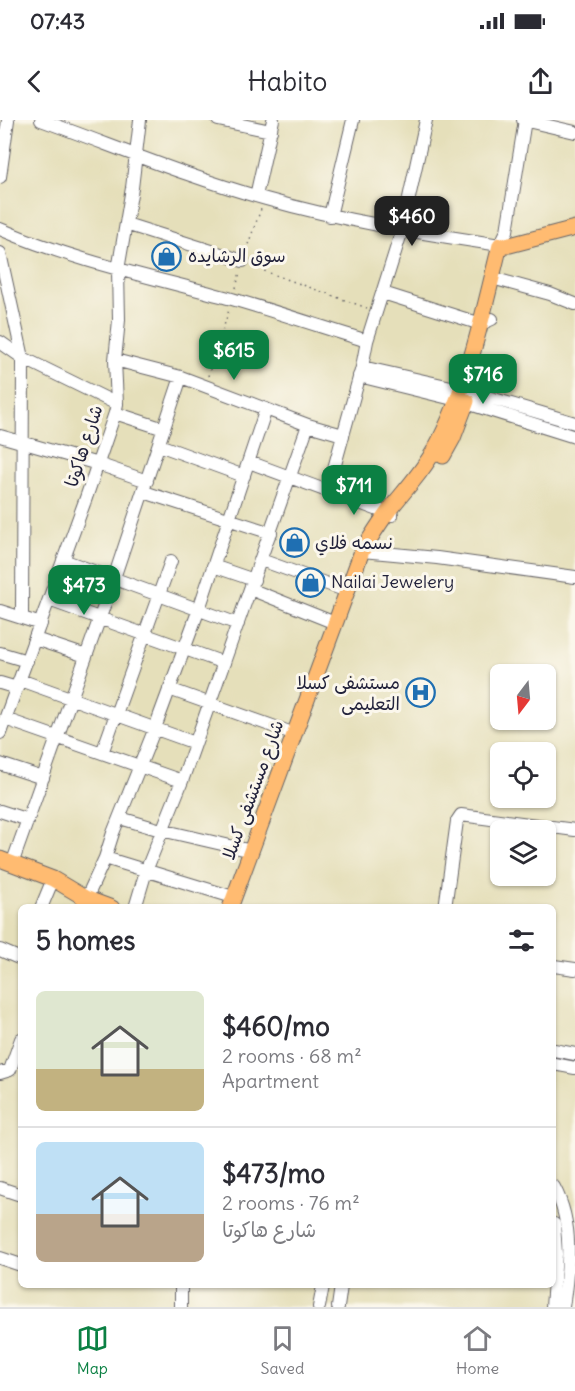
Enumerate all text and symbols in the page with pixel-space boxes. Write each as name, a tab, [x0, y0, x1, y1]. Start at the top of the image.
text: 07:43	[30, 7, 85, 35]
text: Habito	[247, 64, 328, 98]
icon: back	[18, 65, 51, 98]
icon: share	[524, 65, 557, 98]
pin: $460	[376, 196, 448, 247]
text: $460	[388, 203, 436, 228]
shop icon: سوق الرشايده	[151, 240, 183, 272]
place label: سوق الرشايده	[188, 244, 286, 267]
pin: $615	[198, 330, 270, 381]
text: $615	[213, 337, 255, 362]
pin: $716	[447, 354, 519, 405]
text: $716	[463, 361, 503, 386]
street label: شارع هاكوتا	[59, 402, 109, 490]
pin: $711	[318, 465, 390, 516]
text: $711	[336, 472, 372, 497]
shop icon: نسمه فلاي	[278, 527, 310, 559]
place label: نسمه فلاي	[315, 531, 394, 556]
pin: $473	[48, 565, 120, 616]
shop icon: Nailai Jewelery	[294, 566, 326, 598]
place label: Nailai Jewelery	[331, 570, 454, 593]
text: $473	[62, 572, 106, 597]
north arrow	[490, 664, 556, 730]
map controls	[490, 664, 556, 886]
place label: مستشفى كسلا التعليمى	[296, 671, 400, 715]
hospital icon: مستشفى كسلا التعليمى	[405, 677, 437, 709]
street label: شارع مستشفى كسلا	[217, 717, 289, 863]
button: locate	[490, 742, 556, 808]
button: layers	[490, 820, 556, 886]
text: 5 homes	[36, 924, 135, 957]
icon: filters	[505, 924, 538, 957]
text: $460/mo	[222, 1010, 330, 1043]
icon: home	[84, 1015, 156, 1087]
text: 2 rooms · 68 m²	[222, 1043, 362, 1068]
text: Apartment	[222, 1068, 319, 1093]
text: $473/mo	[222, 1157, 325, 1190]
icon: home	[84, 1166, 156, 1238]
text: 2 rooms · 76 m²	[222, 1190, 360, 1215]
text: شارع هاكوتا	[222, 1217, 316, 1242]
tab: Map	[76, 1322, 109, 1378]
tab: Saved	[261, 1322, 304, 1378]
tab: Home	[456, 1322, 499, 1378]

